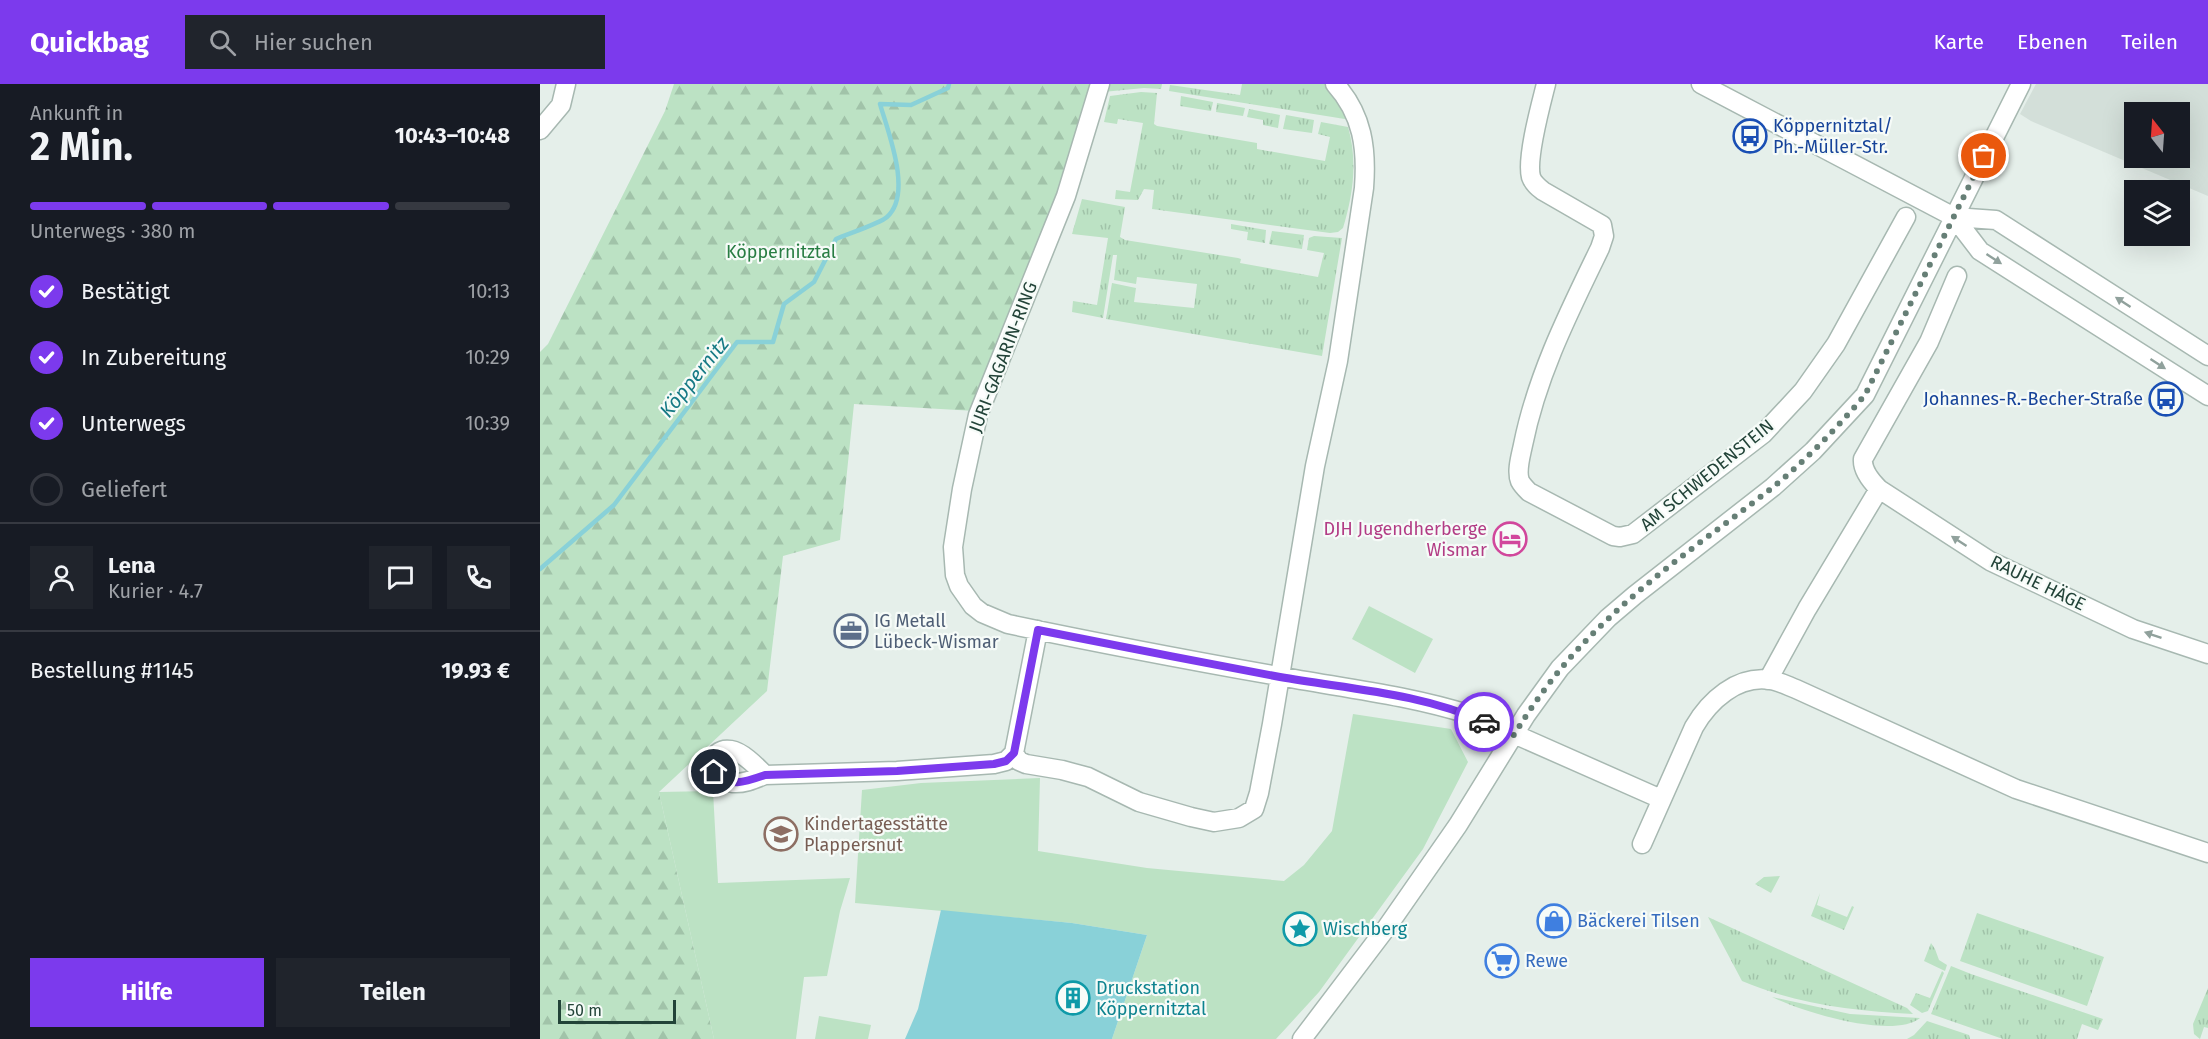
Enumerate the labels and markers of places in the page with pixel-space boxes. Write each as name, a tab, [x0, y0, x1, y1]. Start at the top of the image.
place label: Köppernitztal/ Ph.-Müller-Str.	[1773, 115, 1893, 158]
bus stop icon: Köppernitztal/ Ph.-Müller-Str.	[1732, 118, 1768, 154]
pin	[1958, 130, 2009, 181]
bus stop icon: Johannes-R.-Becher-Straße	[2148, 381, 2184, 417]
place label: Johannes-R.-Becher-Straße	[1923, 388, 2143, 410]
place label: DJH Jugendherberge Wismar	[1324, 518, 1487, 561]
hotel icon: DJH Jugendherberge Wismar	[1492, 521, 1528, 557]
place label: IG Metall Lübeck-Wismar	[874, 610, 999, 653]
office icon: IG Metall Lübeck-Wismar	[833, 613, 869, 649]
pin	[688, 746, 739, 797]
place label: Kindertagesstätte Plappersnut	[804, 813, 948, 856]
school or university icon: Kindertagesstätte Plappersnut	[763, 816, 799, 852]
shop icon: Bäckerei Tilsen	[1536, 903, 1572, 939]
place label: Bäckerei Tilsen	[1577, 910, 1700, 932]
place icon: Wischberg	[1282, 911, 1318, 947]
place label: Wischberg	[1323, 918, 1408, 940]
supermarket icon: Rewe	[1484, 943, 1520, 979]
place label: Rewe	[1525, 950, 1568, 972]
place label: Druckstation Köppernitztal	[1096, 977, 1206, 1020]
building icon: Druckstation Köppernitztal	[1055, 980, 1091, 1016]

